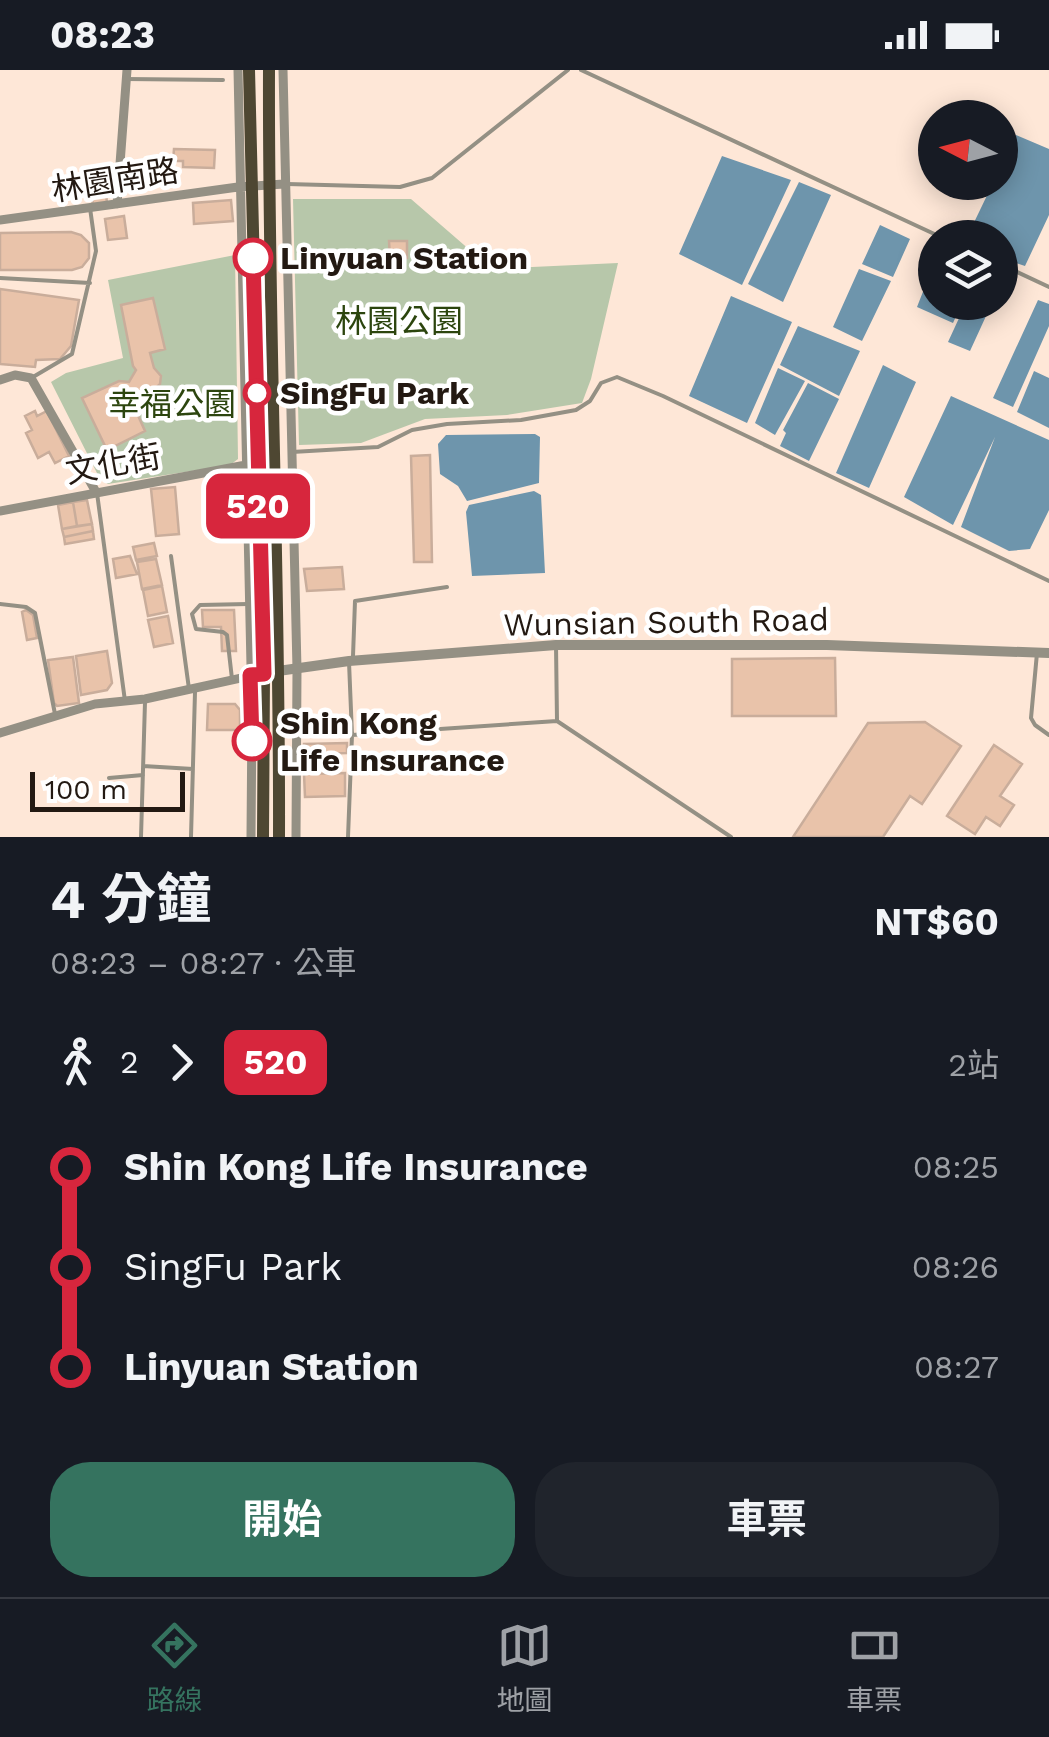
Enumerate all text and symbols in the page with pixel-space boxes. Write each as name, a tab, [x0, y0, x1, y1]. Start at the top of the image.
text: 08:23	[50, 13, 155, 57]
north arrow	[918, 100, 1018, 200]
map controls	[918, 100, 1018, 320]
street label: 林園南路	[49, 151, 181, 209]
button: layers	[918, 220, 1018, 320]
marker: Linyuan Station	[234, 239, 272, 277]
place label: Linyuan Station	[280, 239, 528, 277]
park label: 林園公園	[335, 302, 463, 340]
place label: SingFu Park	[280, 374, 469, 412]
marker: SingFu Park	[244, 380, 270, 406]
park label: 幸福公園	[108, 385, 236, 423]
street label: 文化街	[62, 437, 164, 491]
line badge: 520	[200, 474, 316, 538]
text: 520	[226, 485, 290, 527]
street label: Wunsian South Road	[503, 600, 829, 644]
place label: Shin Kong Life Insurance	[280, 704, 505, 779]
marker: Shin Kong Life Insurance	[233, 722, 271, 760]
scale bar	[30, 767, 185, 811]
text: 100 m	[45, 773, 127, 806]
text: 4 分鐘	[50, 867, 211, 931]
text: NT$60	[874, 900, 999, 944]
text: 08:23 – 08:27 · 公車	[50, 944, 357, 982]
icon: walk	[50, 1035, 105, 1090]
icon: forward	[154, 1035, 209, 1090]
text: 520	[244, 1041, 307, 1083]
text: 2	[120, 1043, 139, 1081]
text: 2站	[948, 1046, 999, 1084]
text: Shin Kong Life Insurance	[124, 1145, 588, 1189]
text: 08:25	[913, 1148, 999, 1186]
text: SingFu Park	[124, 1245, 342, 1289]
text: 08:26	[912, 1248, 999, 1286]
text: Linyuan Station	[124, 1345, 419, 1389]
text: 08:27	[914, 1348, 999, 1386]
button: 開始	[50, 1462, 515, 1577]
button: 車票	[535, 1462, 999, 1577]
tab: 路線	[147, 1618, 203, 1718]
tab: 地圖	[496, 1618, 552, 1718]
tab: 車票	[846, 1618, 902, 1718]

